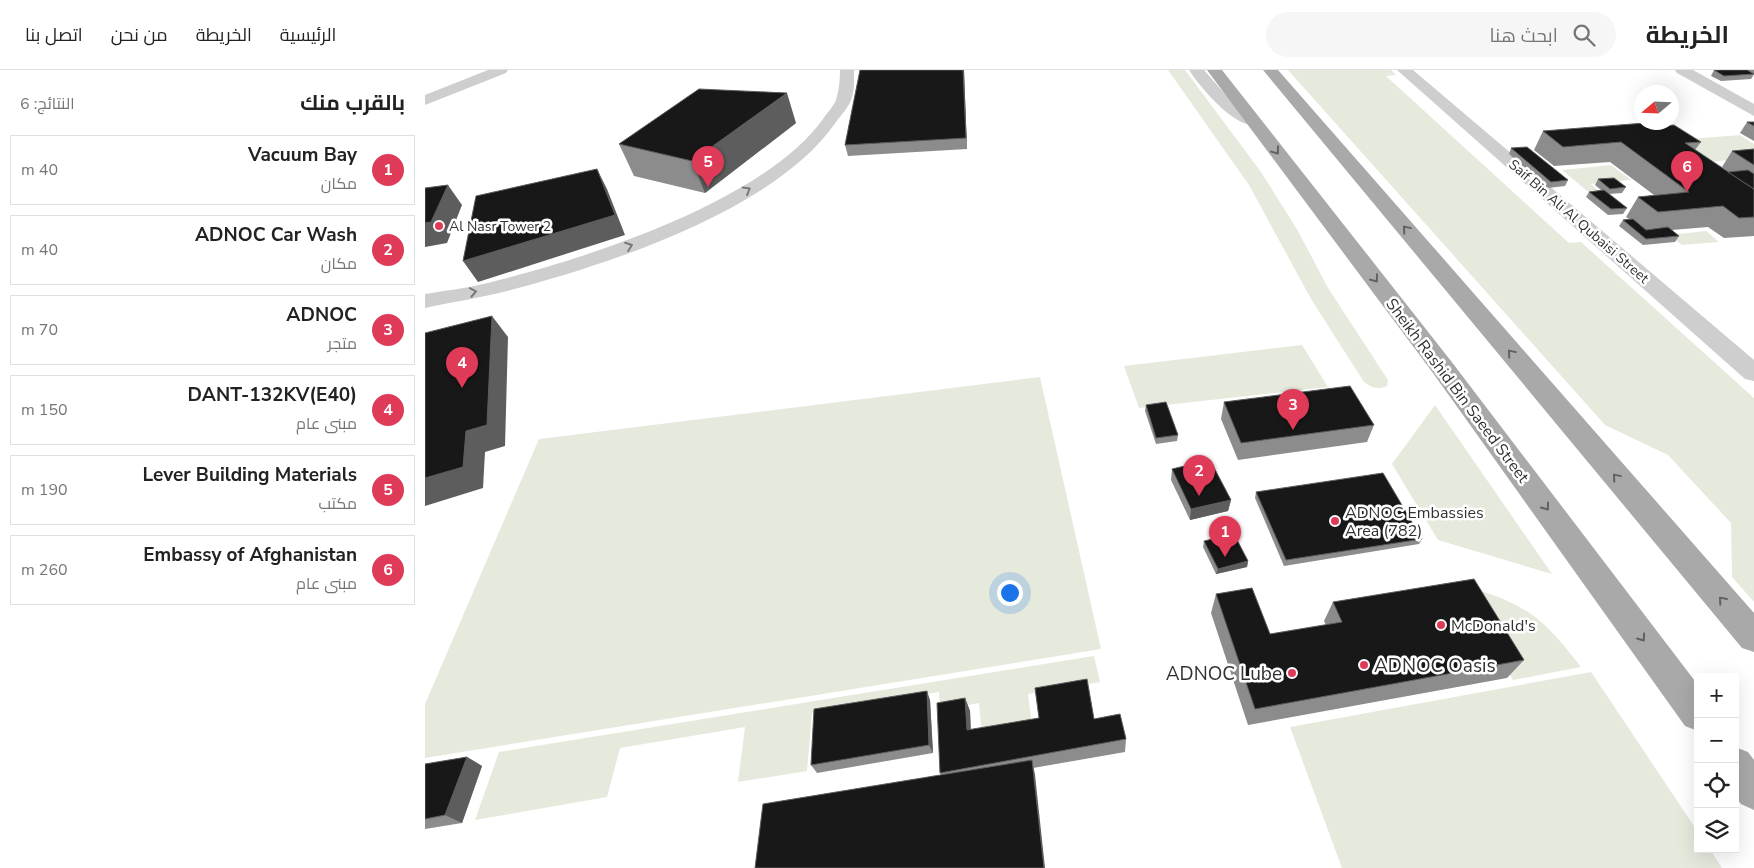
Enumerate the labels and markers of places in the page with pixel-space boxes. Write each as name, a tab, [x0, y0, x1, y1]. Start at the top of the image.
pin: 5	[692, 146, 724, 187]
pin: 6	[1671, 151, 1703, 192]
place label: Al Nasr Tower 2	[449, 217, 551, 236]
marker: Al Nasr Tower 2	[433, 220, 445, 232]
pin: 4	[446, 347, 478, 388]
pin: 3	[1277, 389, 1309, 430]
pin: 2	[1183, 455, 1215, 496]
place label: ADNOC Embassies Area (782)	[1345, 502, 1484, 542]
marker: ADNOC Embassies Area (782)	[1329, 515, 1341, 527]
pin: 1	[1209, 516, 1241, 557]
place label: McDonald's	[1451, 615, 1536, 637]
marker: McDonald's	[1435, 619, 1447, 631]
place label: ADNOC Oasis	[1374, 653, 1496, 679]
marker: ADNOC Oasis	[1358, 659, 1370, 671]
place label: ADNOC Lube	[1166, 661, 1282, 687]
marker: ADNOC Lube	[1286, 667, 1298, 679]

